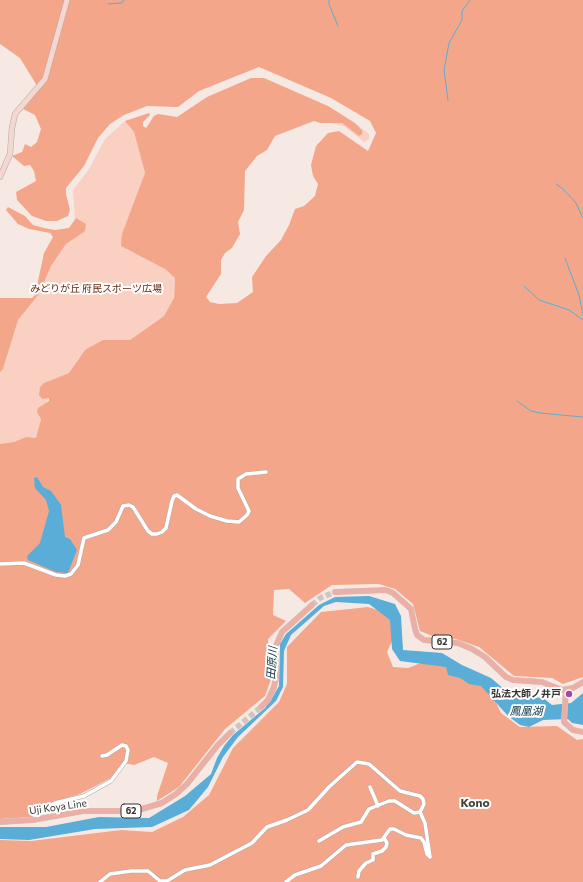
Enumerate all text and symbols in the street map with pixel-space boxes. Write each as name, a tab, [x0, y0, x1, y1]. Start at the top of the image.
park label: みどりが丘 府民スポーツ広場	[30, 283, 162, 295]
road number: 62	[432, 635, 452, 649]
water label: 田原川	[264, 646, 280, 680]
place label: 弘法大師ノ井戸	[491, 688, 561, 700]
marker: 弘法大師ノ井戸	[564, 689, 574, 699]
water label: 鳳凰湖	[510, 704, 542, 718]
district label: Kono	[460, 796, 490, 810]
street label: Uji Koya Line	[28, 797, 88, 817]
road number: 62	[121, 804, 141, 818]

